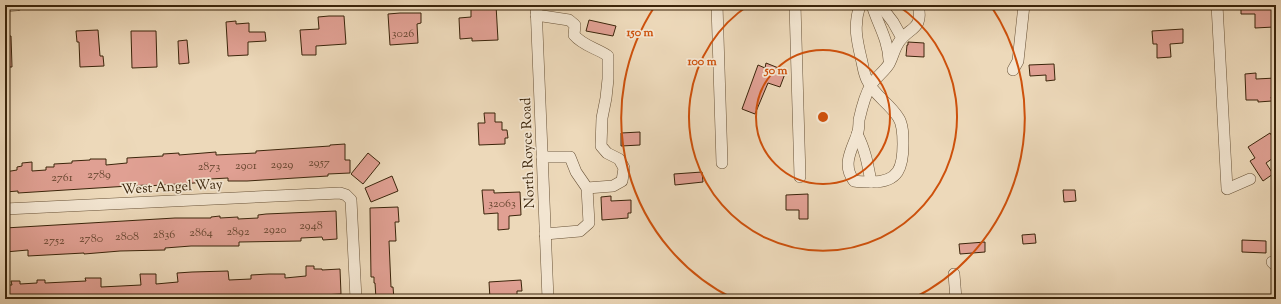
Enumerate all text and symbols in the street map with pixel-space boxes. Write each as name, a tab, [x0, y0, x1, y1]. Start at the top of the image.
text: 150 m	[625, 24, 654, 42]
house number: 3026	[392, 25, 414, 43]
text: 100 m	[686, 53, 717, 71]
text: 50 m	[764, 62, 788, 80]
street label: North Royce Road	[517, 97, 541, 209]
centre of rings	[816, 110, 830, 124]
house number: 2957	[308, 154, 330, 172]
house number: 2929	[271, 156, 294, 174]
house number: 2901	[235, 157, 257, 175]
house number: 2873	[198, 158, 220, 176]
house number: 2789	[87, 166, 111, 184]
house number: 2761	[51, 169, 73, 187]
street label: West Angel Way	[121, 175, 223, 201]
house number: 32063	[488, 195, 516, 213]
house number: 2948	[299, 217, 323, 235]
house number: 2920	[263, 221, 287, 239]
house number: 2892	[226, 223, 250, 241]
house number: 2864	[189, 224, 213, 242]
house number: 2836	[153, 226, 175, 244]
house number: 2808	[115, 228, 139, 246]
house number: 2780	[79, 230, 103, 248]
house number: 2752	[43, 232, 65, 250]

